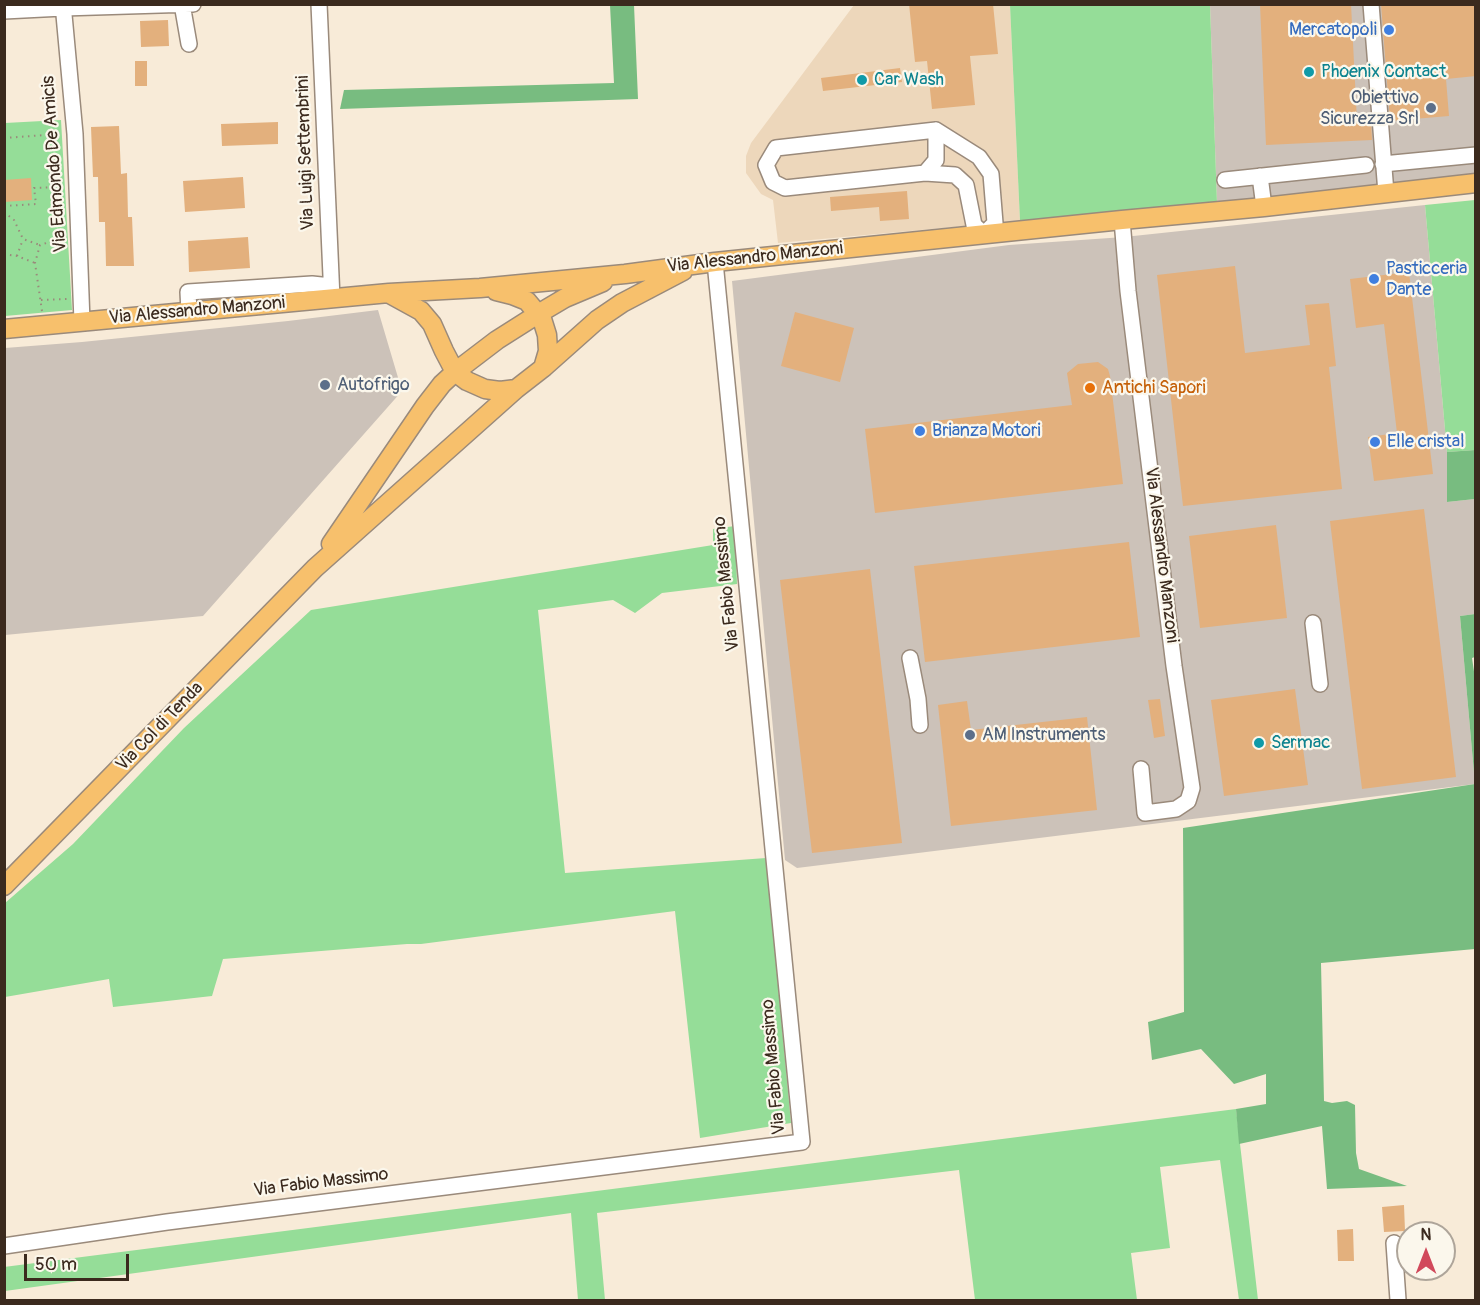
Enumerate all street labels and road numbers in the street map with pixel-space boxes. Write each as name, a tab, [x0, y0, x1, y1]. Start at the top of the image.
street label: Via Edmondo De Amicis	[38, 75, 72, 253]
street label: Via Luigi Settembrini	[293, 75, 319, 231]
street label: Via Alessandro Manzoni	[666, 238, 844, 278]
street label: Via Alessandro Manzoni	[108, 293, 286, 329]
street label: Via Alessandro Manzoni	[1140, 466, 1182, 644]
street label: Via Fabio Massimo	[709, 515, 745, 653]
street label: Via Col di Tenda	[112, 678, 208, 776]
street label: Via Fabio Massimo	[757, 998, 791, 1136]
street label: Via Fabio Massimo	[252, 1164, 390, 1202]

